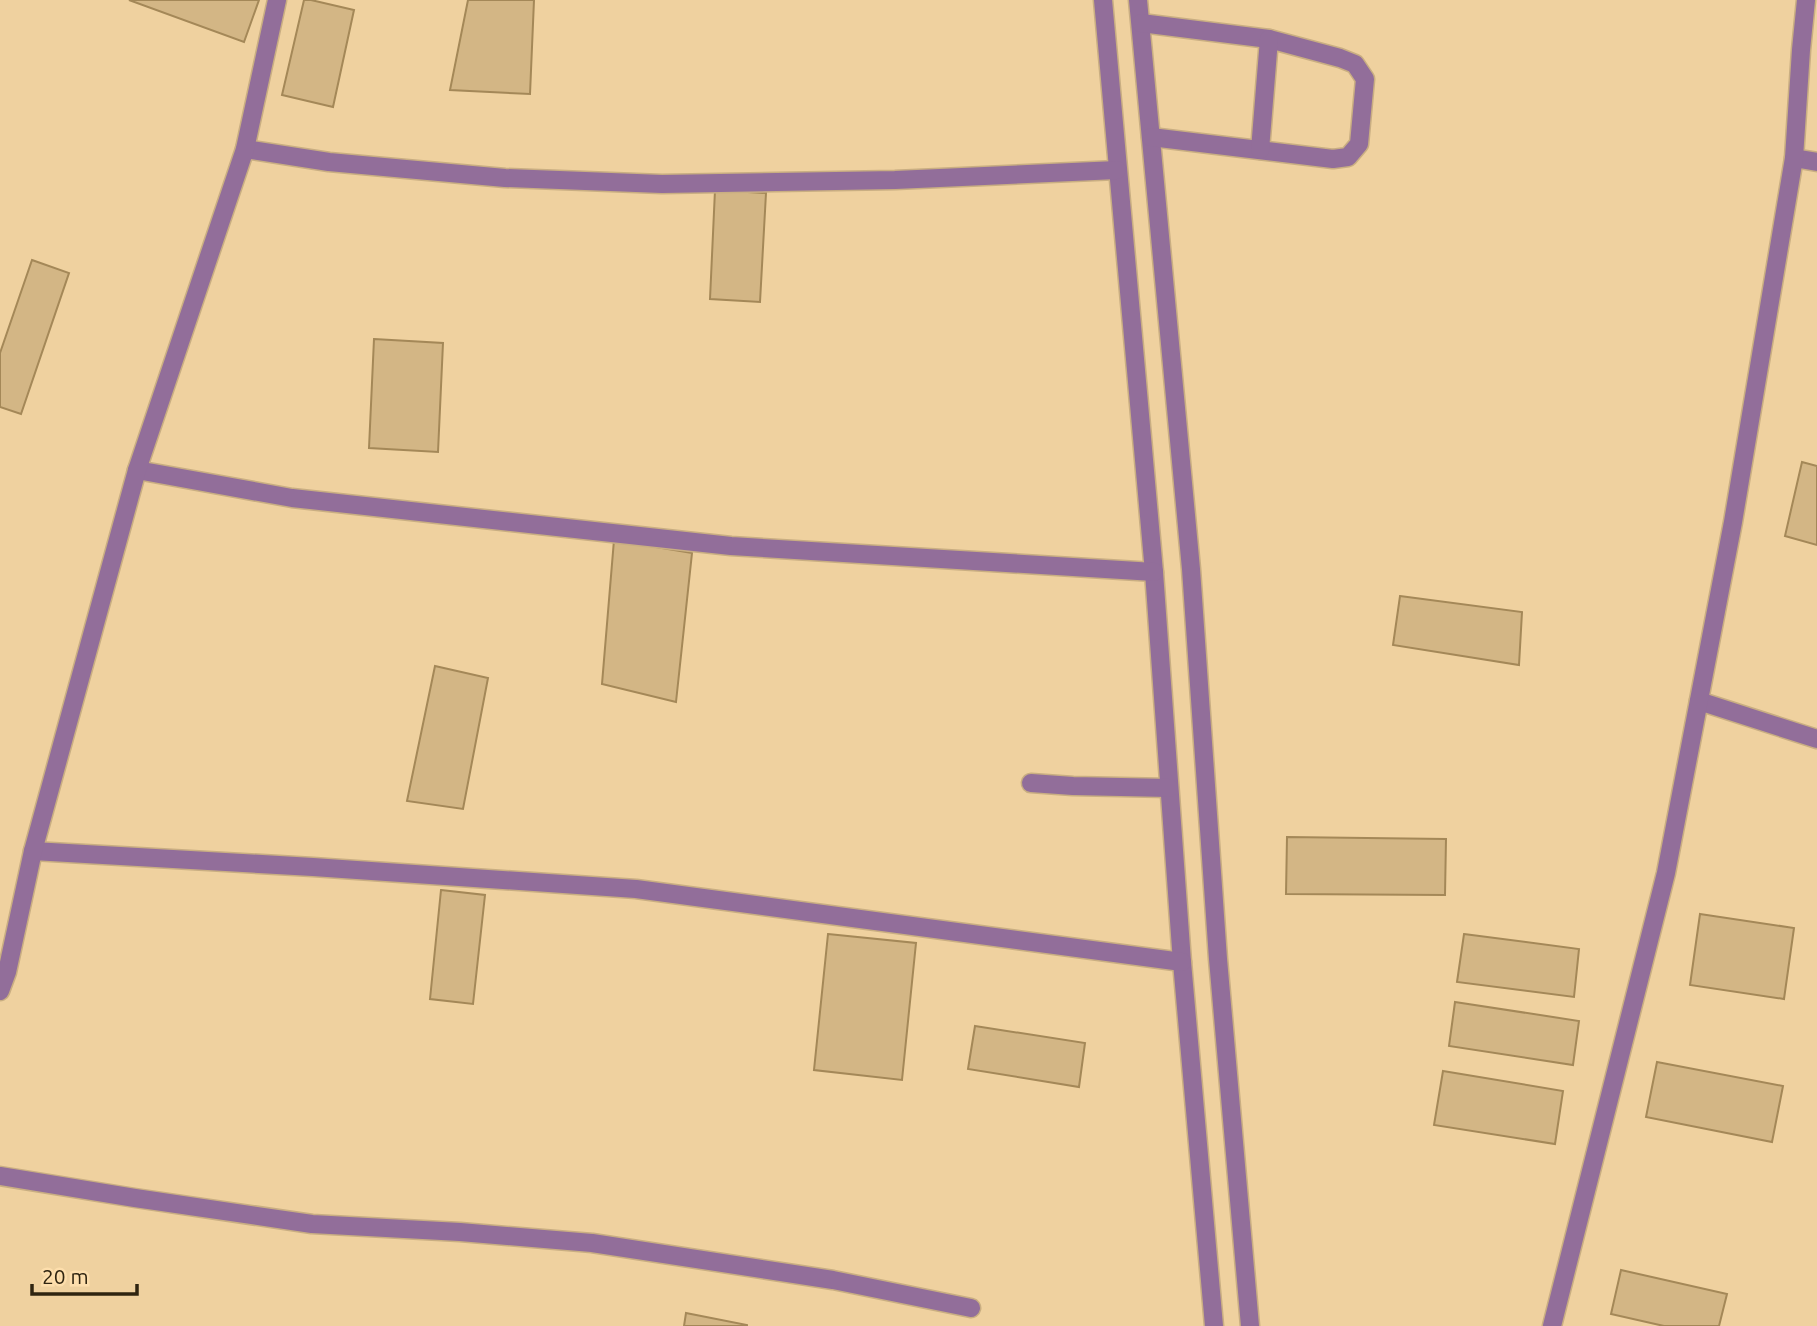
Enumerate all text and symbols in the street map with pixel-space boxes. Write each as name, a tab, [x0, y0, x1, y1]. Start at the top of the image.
scale bar	[32, 1252, 136, 1296]
text: 20 m	[42, 1264, 89, 1288]

